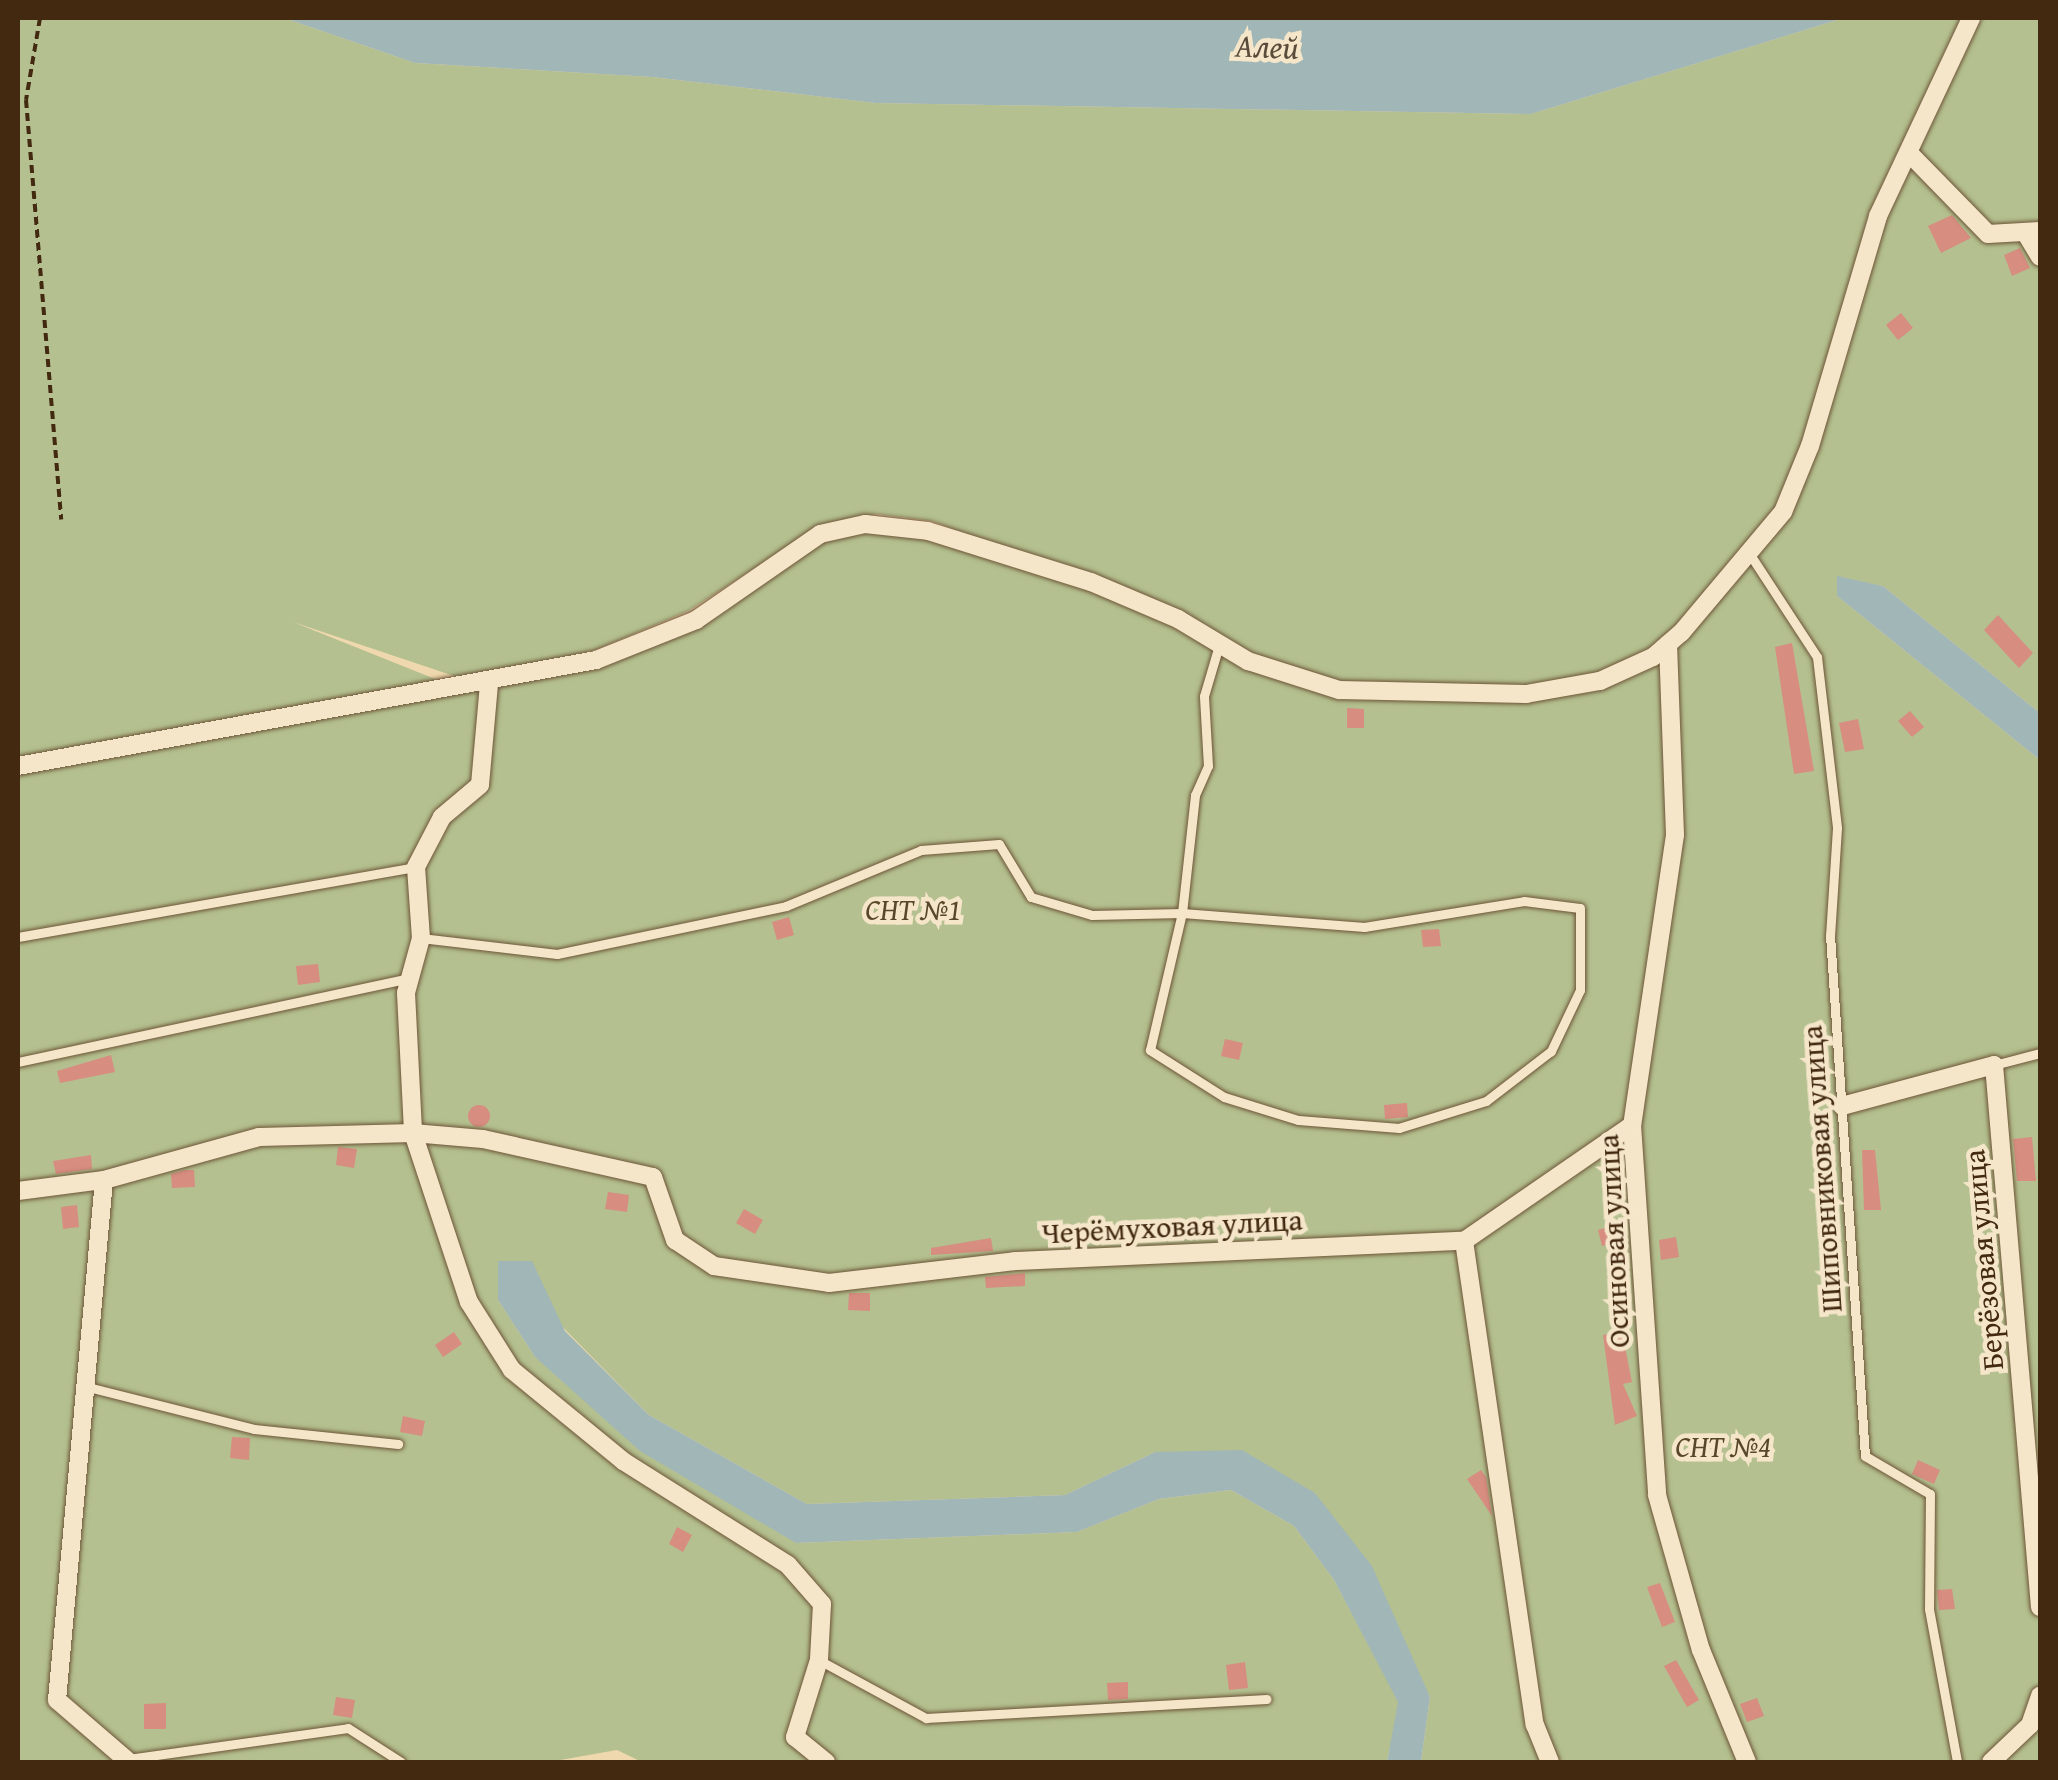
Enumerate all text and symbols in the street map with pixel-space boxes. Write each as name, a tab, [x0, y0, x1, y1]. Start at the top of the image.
water label: Алей	[1234, 27, 1300, 67]
park label: СНТ №1	[865, 891, 961, 927]
street label: Шиповниковая улица	[1793, 1024, 1849, 1314]
street label: Осиновая улица	[1589, 1133, 1637, 1349]
street label: Берёзовая улица	[1955, 1148, 2011, 1372]
street label: Черёмуховая улица	[1040, 1201, 1304, 1251]
park label: СНТ №4	[1675, 1428, 1771, 1464]

